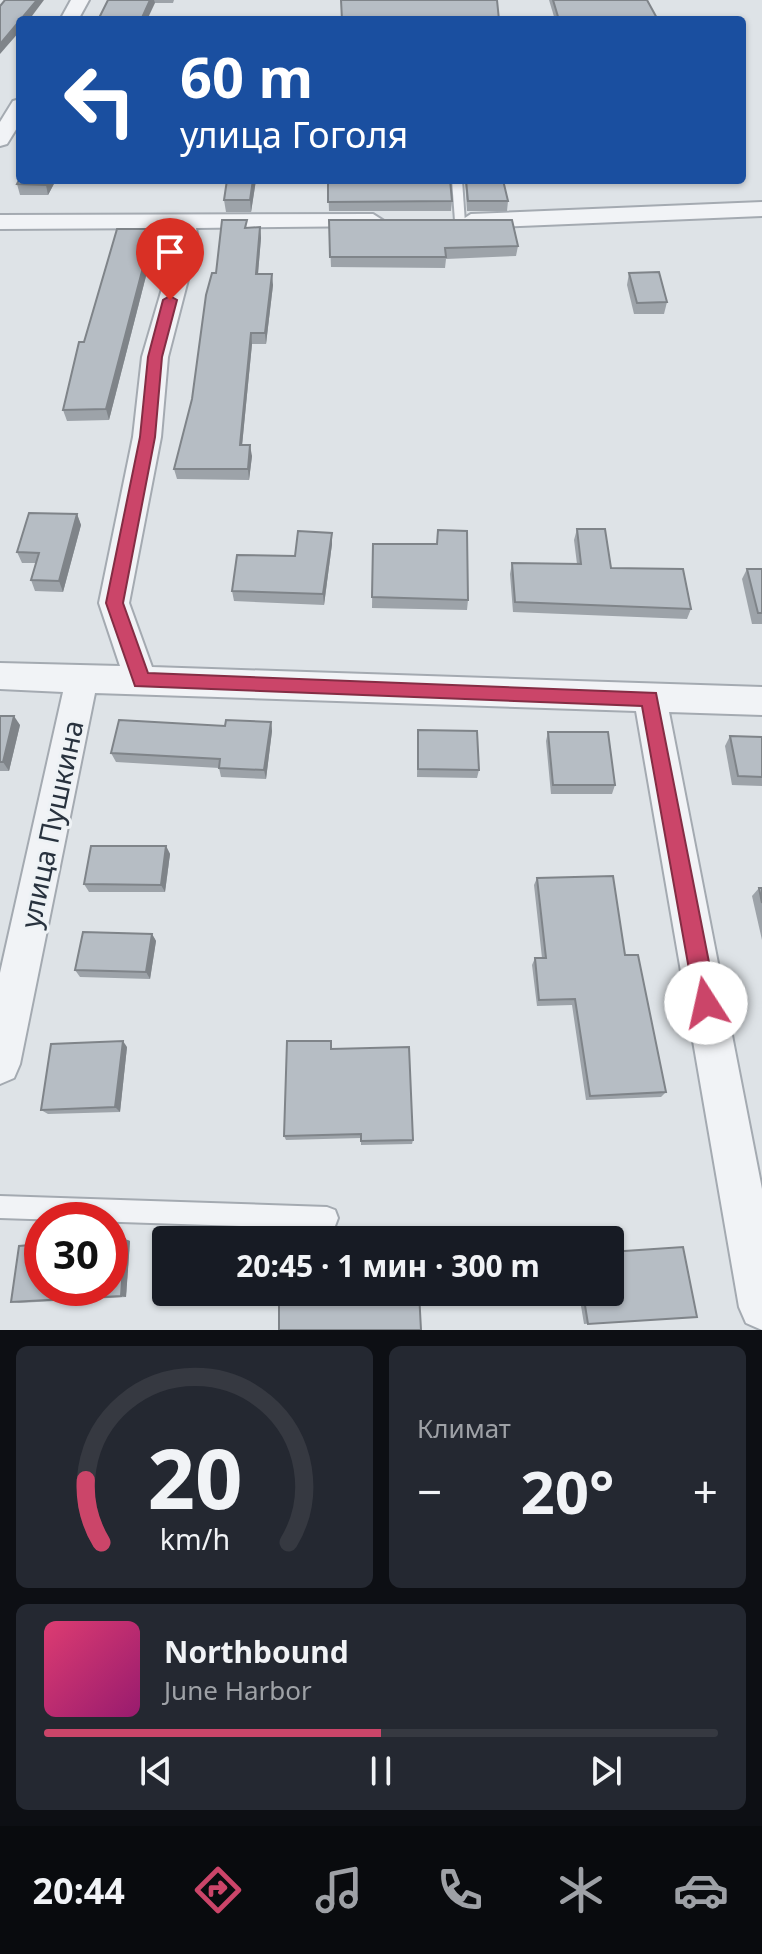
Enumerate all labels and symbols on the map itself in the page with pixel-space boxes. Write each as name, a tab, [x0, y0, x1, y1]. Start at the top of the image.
pin	[136, 218, 204, 300]
street label: улица Пушкина	[10, 717, 92, 931]
position arrow	[664, 961, 748, 1045]
speed limit sign: 30	[24, 1202, 128, 1306]

